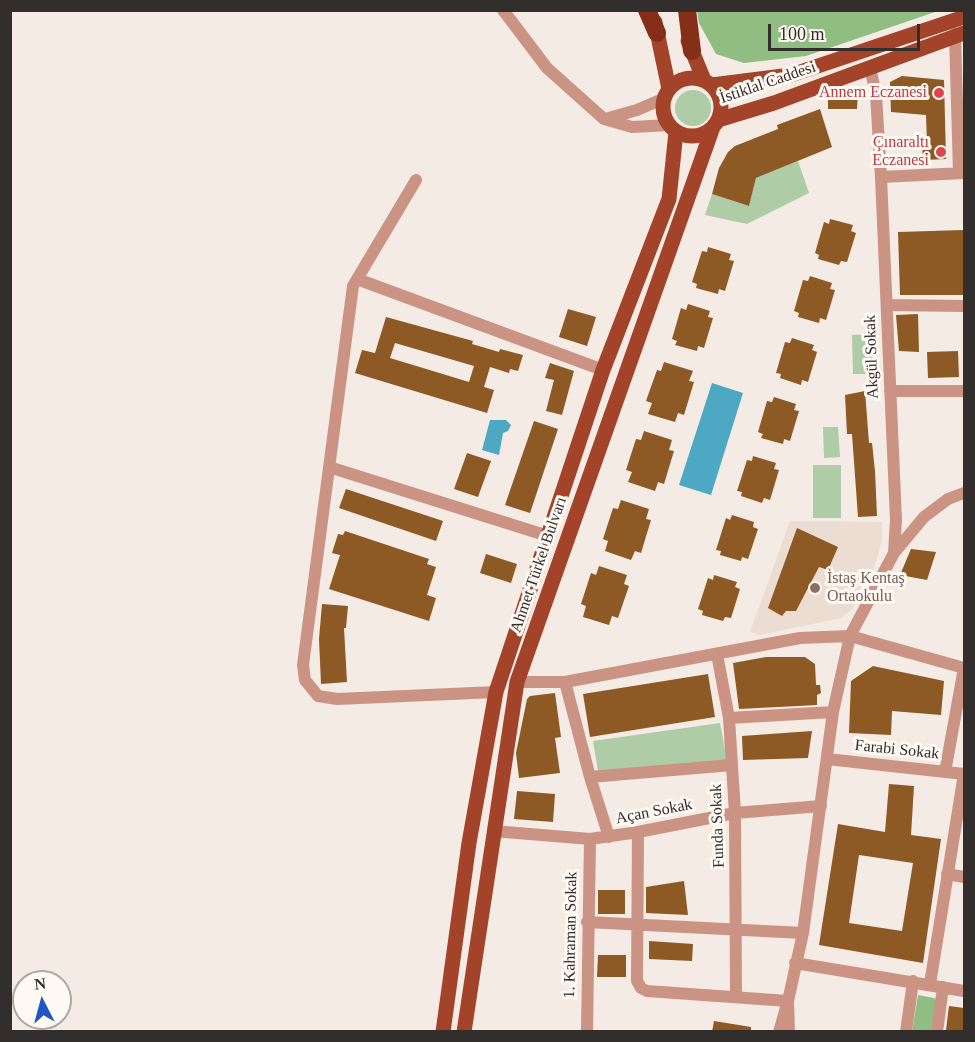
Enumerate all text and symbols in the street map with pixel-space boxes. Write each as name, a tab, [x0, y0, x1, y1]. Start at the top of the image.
scale bar	[771, 12, 922, 50]
text: 100 m	[779, 24, 825, 44]
street label: İstiklal Caddesi	[718, 58, 818, 108]
place label: Annem Eczanesi	[819, 83, 927, 103]
marker: Annem Eczanesi	[932, 86, 946, 100]
place label: Çınaraltı Eczanesi	[872, 133, 929, 171]
marker: Çınaraltı Eczanesi	[934, 145, 948, 159]
street label: Akgül Sokak	[861, 315, 883, 399]
street label: Ahmet Türkel Bulvarı	[507, 495, 571, 635]
place label: İstaş Kentaş Ortaokulu	[827, 569, 905, 607]
marker: İstaş Kentaş Ortaokulu	[808, 581, 822, 595]
street label: Farabi Sokak	[854, 736, 940, 764]
street label: Funda Sokak	[707, 784, 729, 868]
street label: Açan Sokak	[614, 795, 694, 829]
street label: 1. Kahraman Sokak	[560, 872, 582, 998]
north arrow	[12, 970, 72, 1030]
text: N	[34, 975, 47, 993]

